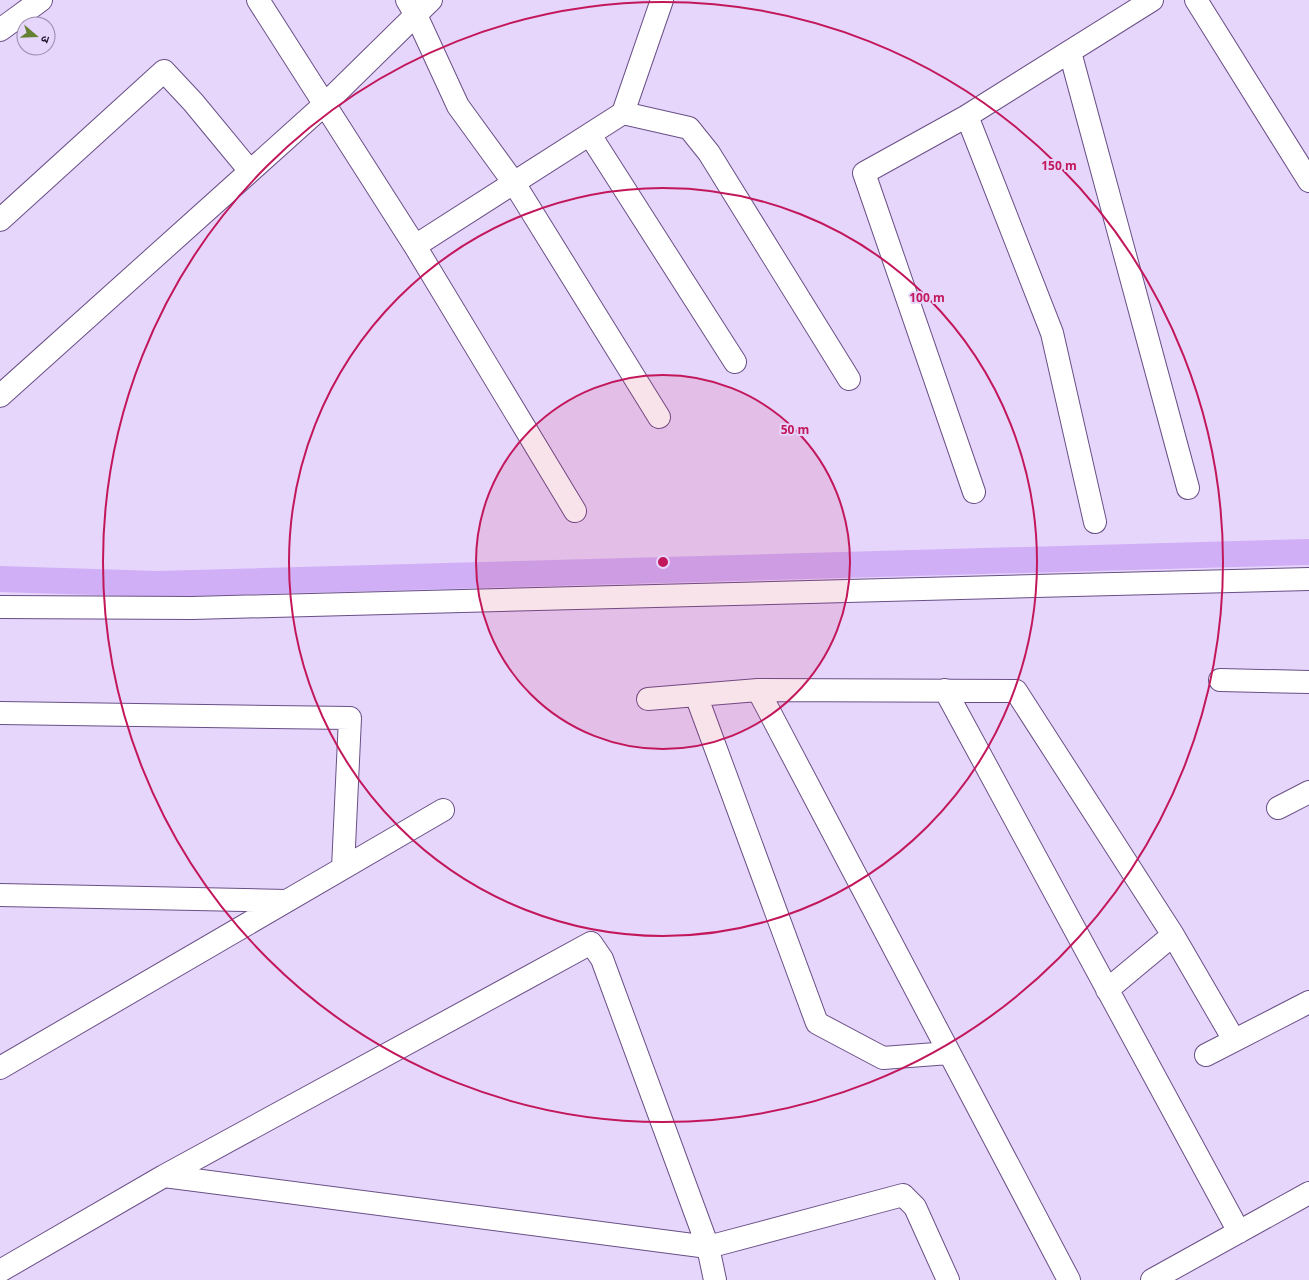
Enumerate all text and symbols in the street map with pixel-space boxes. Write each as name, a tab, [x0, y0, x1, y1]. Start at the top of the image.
north arrow	[16, 16, 56, 56]
text: उ	[38, 34, 54, 45]
text: 150 m	[1041, 157, 1077, 174]
text: 100 m	[909, 289, 945, 306]
text: 50 m	[781, 421, 809, 438]
centre of rings	[656, 555, 670, 569]

